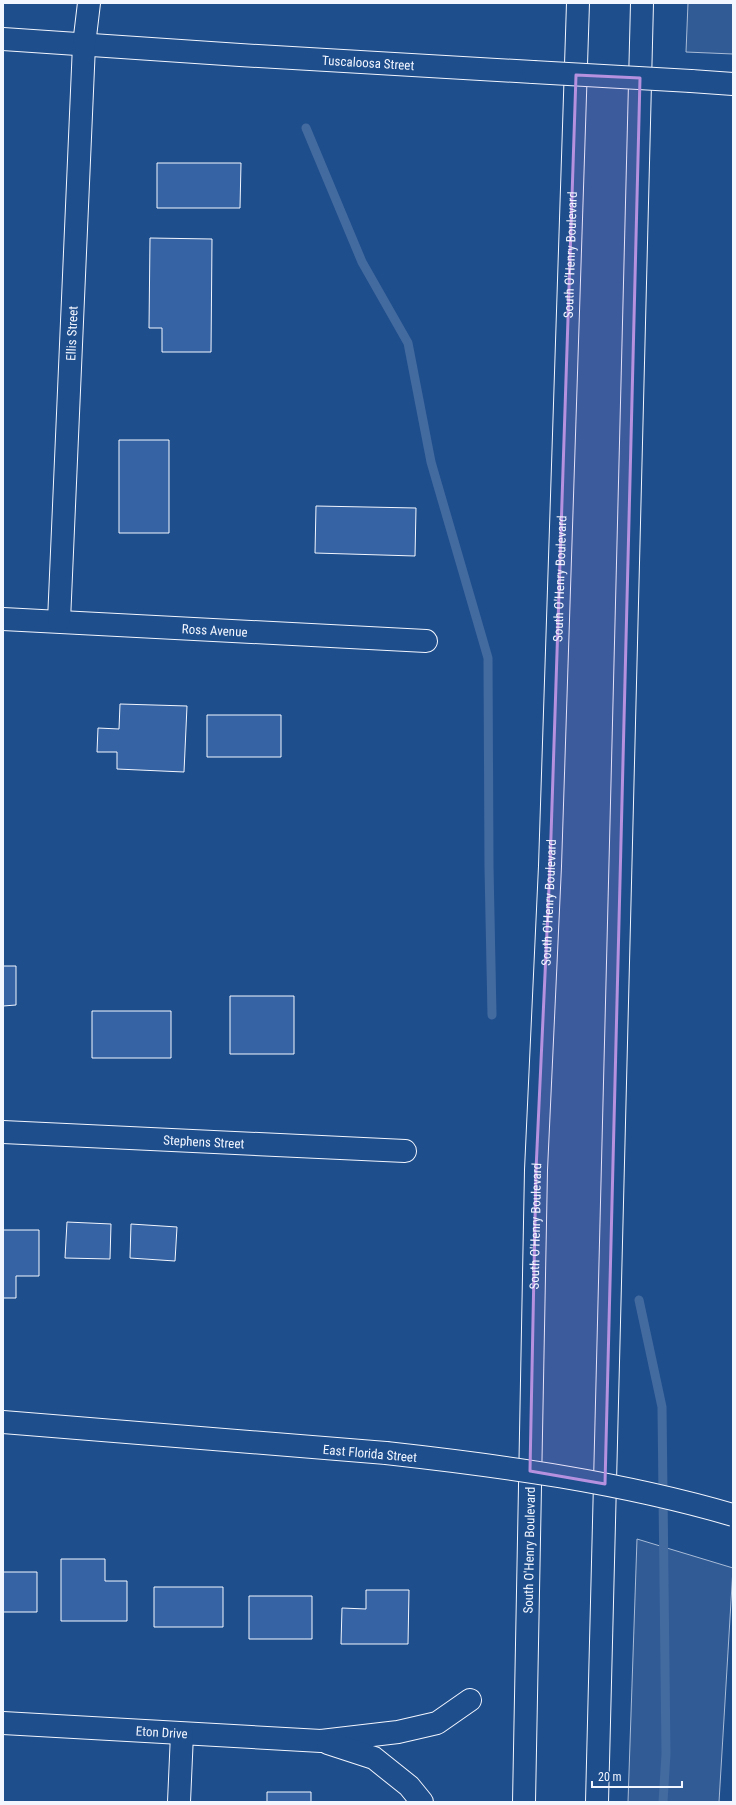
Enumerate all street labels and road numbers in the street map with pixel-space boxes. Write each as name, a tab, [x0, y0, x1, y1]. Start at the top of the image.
street label: Tuscaloosa Street	[322, 53, 415, 73]
street label: South O'Henry Boulevard	[561, 191, 580, 318]
street label: Ellis Street	[63, 305, 81, 361]
street label: South O'Henry Boulevard	[550, 515, 569, 642]
street label: Ross Avenue	[181, 621, 248, 640]
street label: South O'Henry Boulevard	[538, 839, 559, 966]
street label: Stephens Street	[163, 1133, 245, 1151]
street label: South O'Henry Boulevard	[527, 1162, 544, 1290]
street label: East Florida Street	[322, 1442, 418, 1465]
street label: South O'Henry Boulevard	[521, 1487, 538, 1614]
street label: Eton Drive	[135, 1724, 188, 1741]

